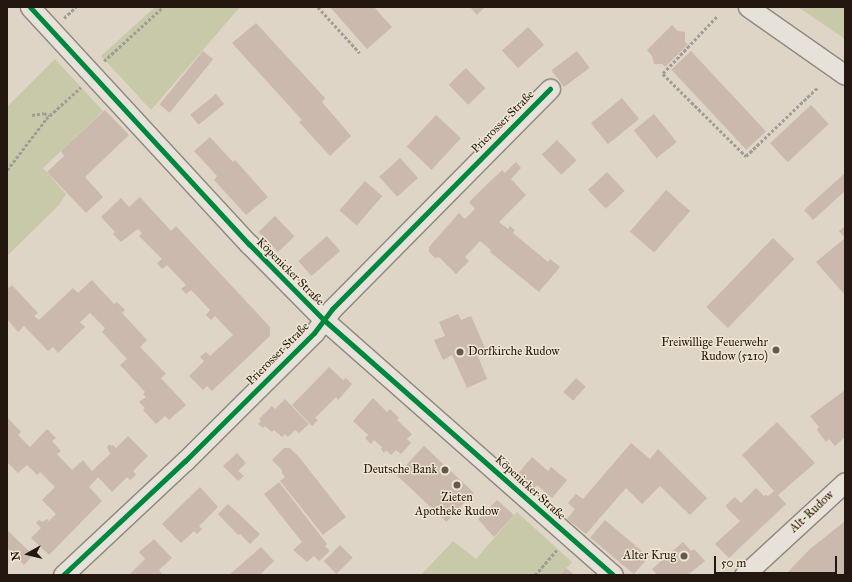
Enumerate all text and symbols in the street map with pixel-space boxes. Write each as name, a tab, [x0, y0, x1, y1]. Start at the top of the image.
street label: Prierosser Straße	[469, 88, 537, 156]
street label: Köpenicker Straße	[253, 235, 327, 309]
street label: Prierosser Straße	[244, 320, 312, 388]
place label: Freiwillige Feuerwehr Rudow (5210)	[661, 336, 768, 364]
place label: Dorfkirche Rudow	[468, 345, 559, 359]
marker: Freiwillige Feuerwehr Rudow (5210)	[771, 345, 781, 355]
marker: Dorfkirche Rudow	[455, 347, 465, 357]
street label: Köpenicker Straße	[492, 453, 568, 523]
place label: Deutsche Bank	[363, 463, 437, 477]
marker: Deutsche Bank	[440, 465, 450, 475]
marker: Zieten Apotheke Rudow	[452, 480, 462, 490]
street label: Alt-Rudow	[787, 488, 837, 536]
place label: Zieten Apotheke Rudow	[415, 491, 499, 519]
north arrow	[8, 534, 48, 574]
scale bar	[716, 548, 839, 574]
place label: Alter Krug	[623, 549, 676, 563]
text: N	[9, 550, 23, 561]
marker: Alter Krug	[679, 551, 689, 561]
text: 50 m	[721, 556, 746, 570]

